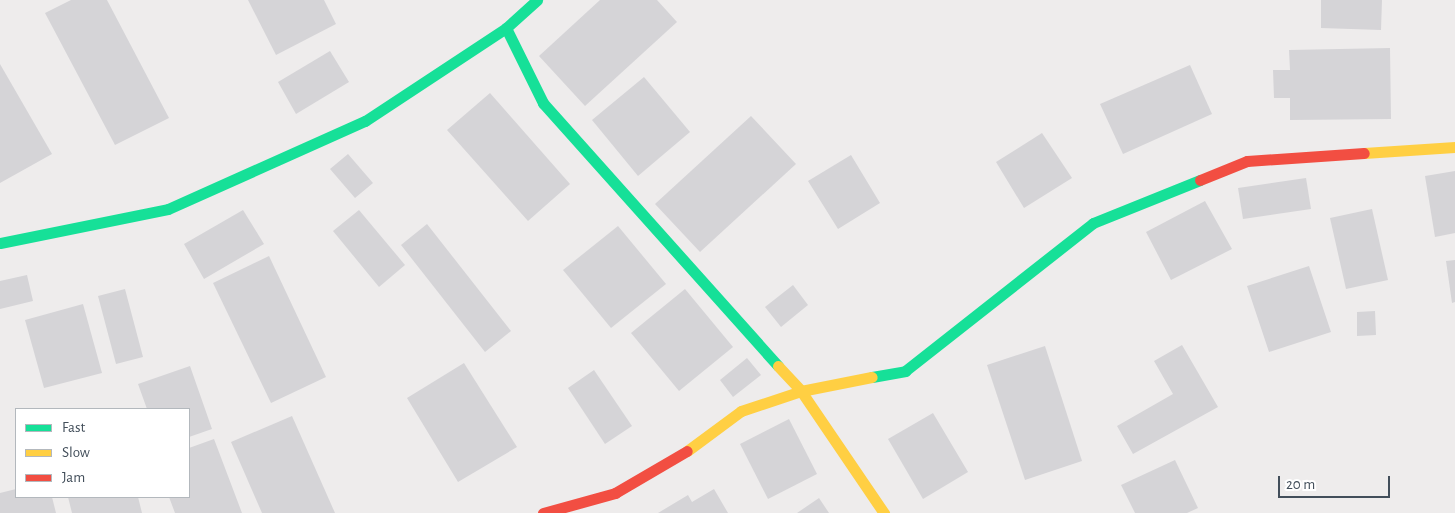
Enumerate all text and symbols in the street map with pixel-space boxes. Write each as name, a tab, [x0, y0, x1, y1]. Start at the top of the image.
legend	[15, 408, 190, 498]
text: Fast	[62, 420, 85, 435]
text: Slow	[62, 445, 90, 460]
scale bar	[1280, 466, 1392, 498]
text: Jam	[62, 470, 85, 485]
text: 20 m	[1286, 477, 1315, 492]

